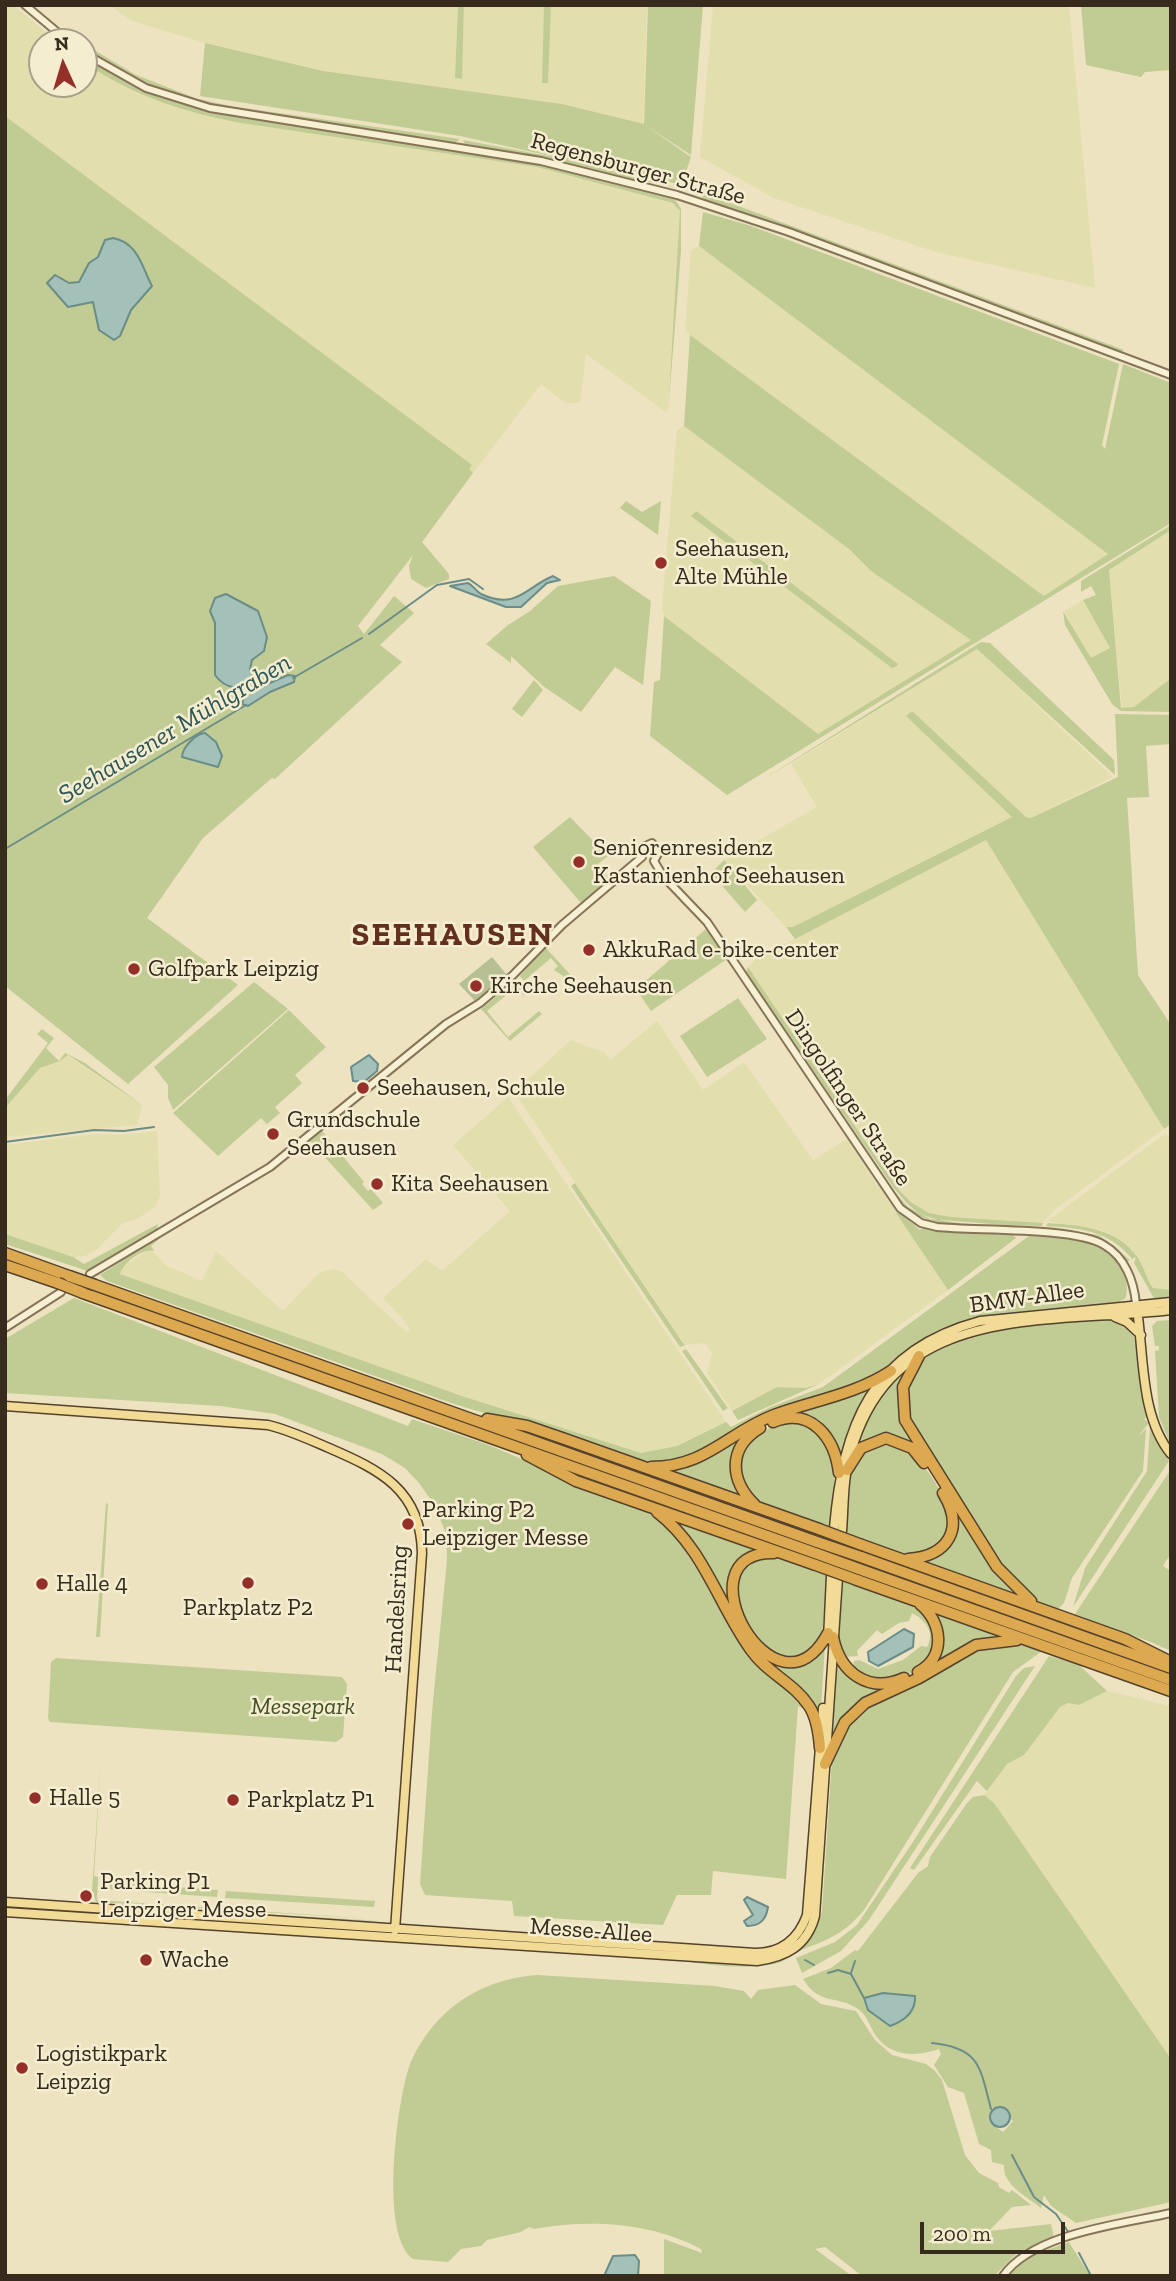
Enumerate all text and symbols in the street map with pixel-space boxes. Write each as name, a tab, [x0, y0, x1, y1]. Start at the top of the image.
north arrow	[28, 28, 98, 98]
text: N	[54, 32, 70, 56]
street label: Regensburger Straße	[527, 126, 749, 212]
place label: Seehausen, Alte Mühle	[675, 535, 789, 591]
marker: Seehausen, Alte Mühle	[653, 555, 669, 571]
water label: Seehausener Mühlgraben	[53, 647, 297, 811]
place label: Seniorenresidenz Kastanienhof Seehausen	[593, 834, 845, 890]
marker: Seniorenresidenz Kastanienhof Seehausen	[571, 854, 587, 870]
district label: SEEHAUSEN	[353, 917, 553, 955]
place label: AkkuRad e-bike-center	[603, 936, 839, 964]
marker: AkkuRad e-bike-center	[581, 942, 597, 958]
place label: Golfpark Leipzig	[148, 955, 319, 983]
marker: Golfpark Leipzig	[126, 961, 142, 977]
place label: Kirche Seehausen	[490, 972, 673, 1000]
marker: Kirche Seehausen	[468, 978, 484, 994]
street label: Dingolfinger Straße	[778, 1004, 918, 1192]
place label: Seehausen, Schule	[377, 1074, 565, 1102]
marker: Seehausen, Schule	[355, 1080, 371, 1096]
place label: Grundschule Seehausen	[287, 1106, 420, 1162]
marker: Grundschule Seehausen	[265, 1126, 281, 1142]
place label: Kita Seehausen	[391, 1170, 548, 1198]
marker: Kita Seehausen	[369, 1176, 385, 1192]
street label: BMW-Allee	[968, 1276, 1086, 1320]
place label: Parking P2 Leipziger Messe	[422, 1496, 588, 1552]
marker: Parking P2 Leipziger Messe	[400, 1516, 416, 1532]
street label: Handelsring	[379, 1544, 415, 1674]
place label: Halle 4	[56, 1570, 128, 1598]
marker: Parkplatz P2	[240, 1575, 256, 1591]
marker: Halle 4	[34, 1576, 50, 1592]
place label: Parkplatz P2	[183, 1594, 313, 1622]
park label: Messepark	[251, 1693, 355, 1721]
place label: Halle 5	[49, 1784, 120, 1812]
place label: Parkplatz P1	[247, 1786, 374, 1814]
marker: Halle 5	[27, 1790, 43, 1806]
marker: Parkplatz P1	[225, 1792, 241, 1808]
place label: Parking P1 Leipziger Messe	[100, 1868, 266, 1924]
marker: Parking P1 Leipziger Messe	[78, 1888, 94, 1904]
street label: Messe-Allee	[529, 1912, 653, 1950]
place label: Wache	[160, 1946, 229, 1974]
marker: Wache	[138, 1952, 154, 1968]
place label: Logistikpark Leipzig	[36, 2040, 167, 2096]
marker: Logistikpark Leipzig	[14, 2060, 30, 2076]
scale bar	[924, 2208, 1069, 2252]
text: 200 m	[933, 2221, 991, 2246]

